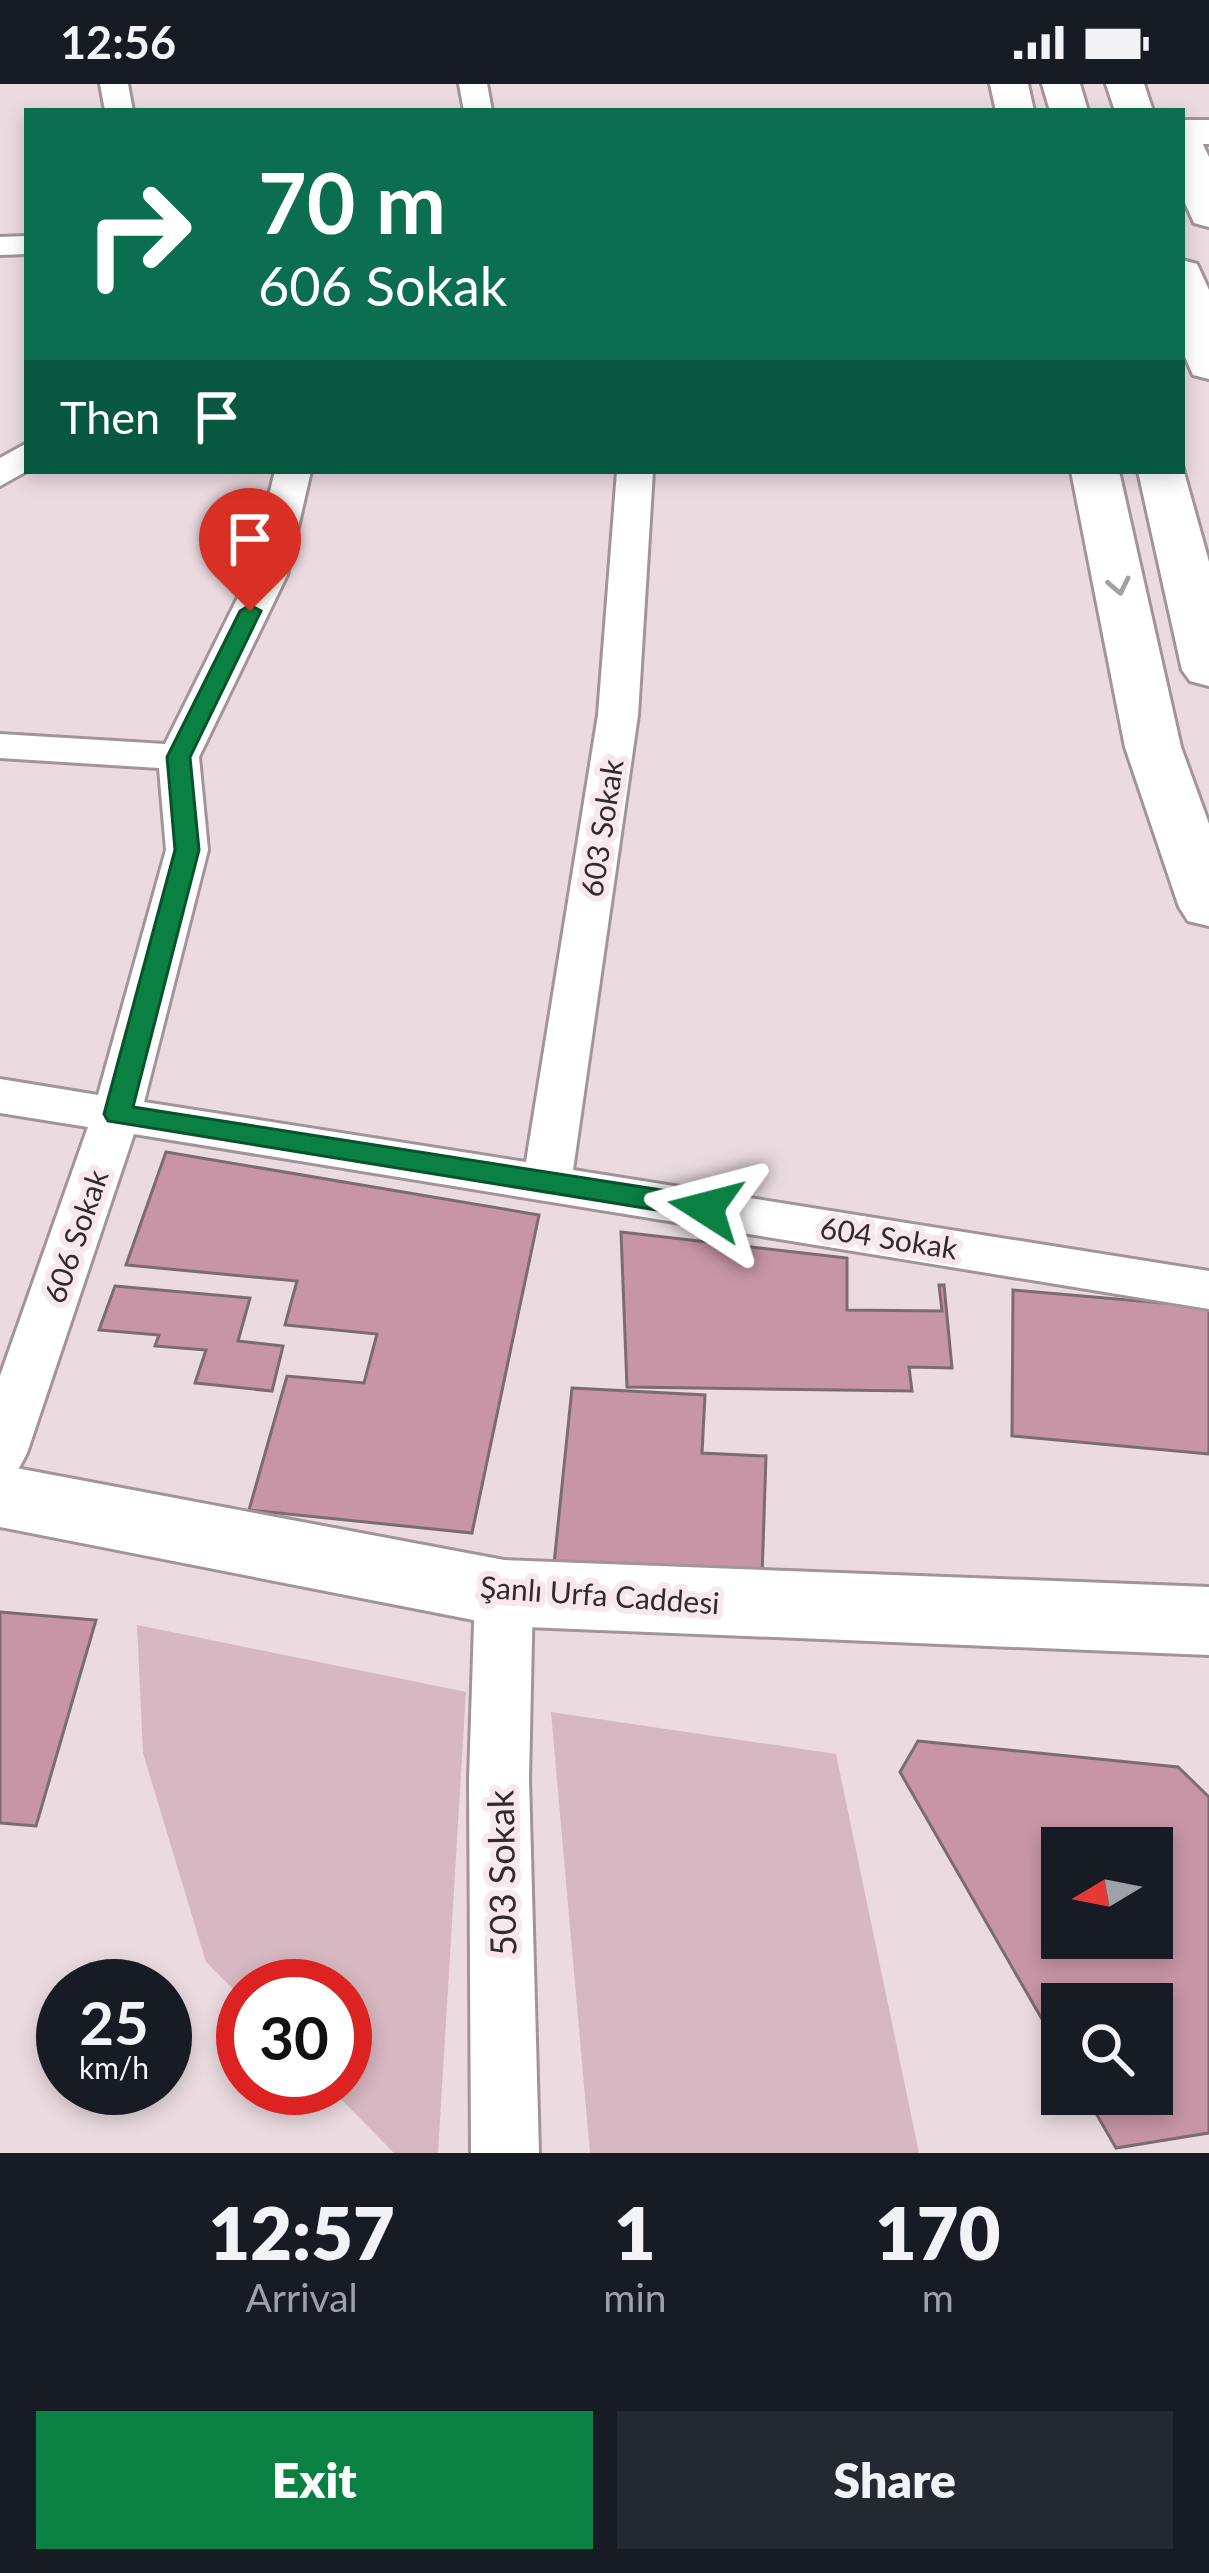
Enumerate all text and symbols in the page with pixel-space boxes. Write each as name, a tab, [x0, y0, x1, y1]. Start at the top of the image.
text: 12:56	[60, 15, 176, 69]
text: 70 m	[258, 151, 446, 252]
icon: right	[60, 156, 216, 312]
text: 606 Sokak	[258, 253, 507, 318]
icon: arrive	[184, 384, 250, 450]
text: Then	[60, 390, 160, 444]
pin	[199, 488, 301, 611]
icon: arrive	[217, 506, 283, 572]
one-way arrow	[1105, 575, 1131, 595]
street label: 603 Sokak	[572, 756, 630, 899]
position arrow	[643, 1145, 769, 1271]
street label: 606 Sokak	[35, 1164, 115, 1307]
street label: 604 Sokak	[818, 1208, 961, 1266]
street label: Şanlı Urfa Caddesi	[479, 1568, 721, 1620]
street label: 503 Sokak	[478, 1789, 524, 1956]
north arrow	[1041, 1827, 1173, 1959]
map controls	[1041, 1827, 1173, 2115]
speed limit sign: 30	[216, 1959, 372, 2115]
button: search	[1041, 1983, 1173, 2115]
text: 25	[79, 1986, 149, 2058]
text: km/h	[79, 2049, 149, 2085]
text: 12:57	[209, 2189, 395, 2275]
text: 1	[614, 2189, 656, 2275]
text: 170	[875, 2189, 1000, 2275]
text: Arrival	[245, 2274, 358, 2320]
text: min	[603, 2274, 667, 2320]
text: m	[922, 2274, 954, 2320]
button: Exit	[36, 2411, 593, 2549]
button: Share	[617, 2411, 1173, 2549]

